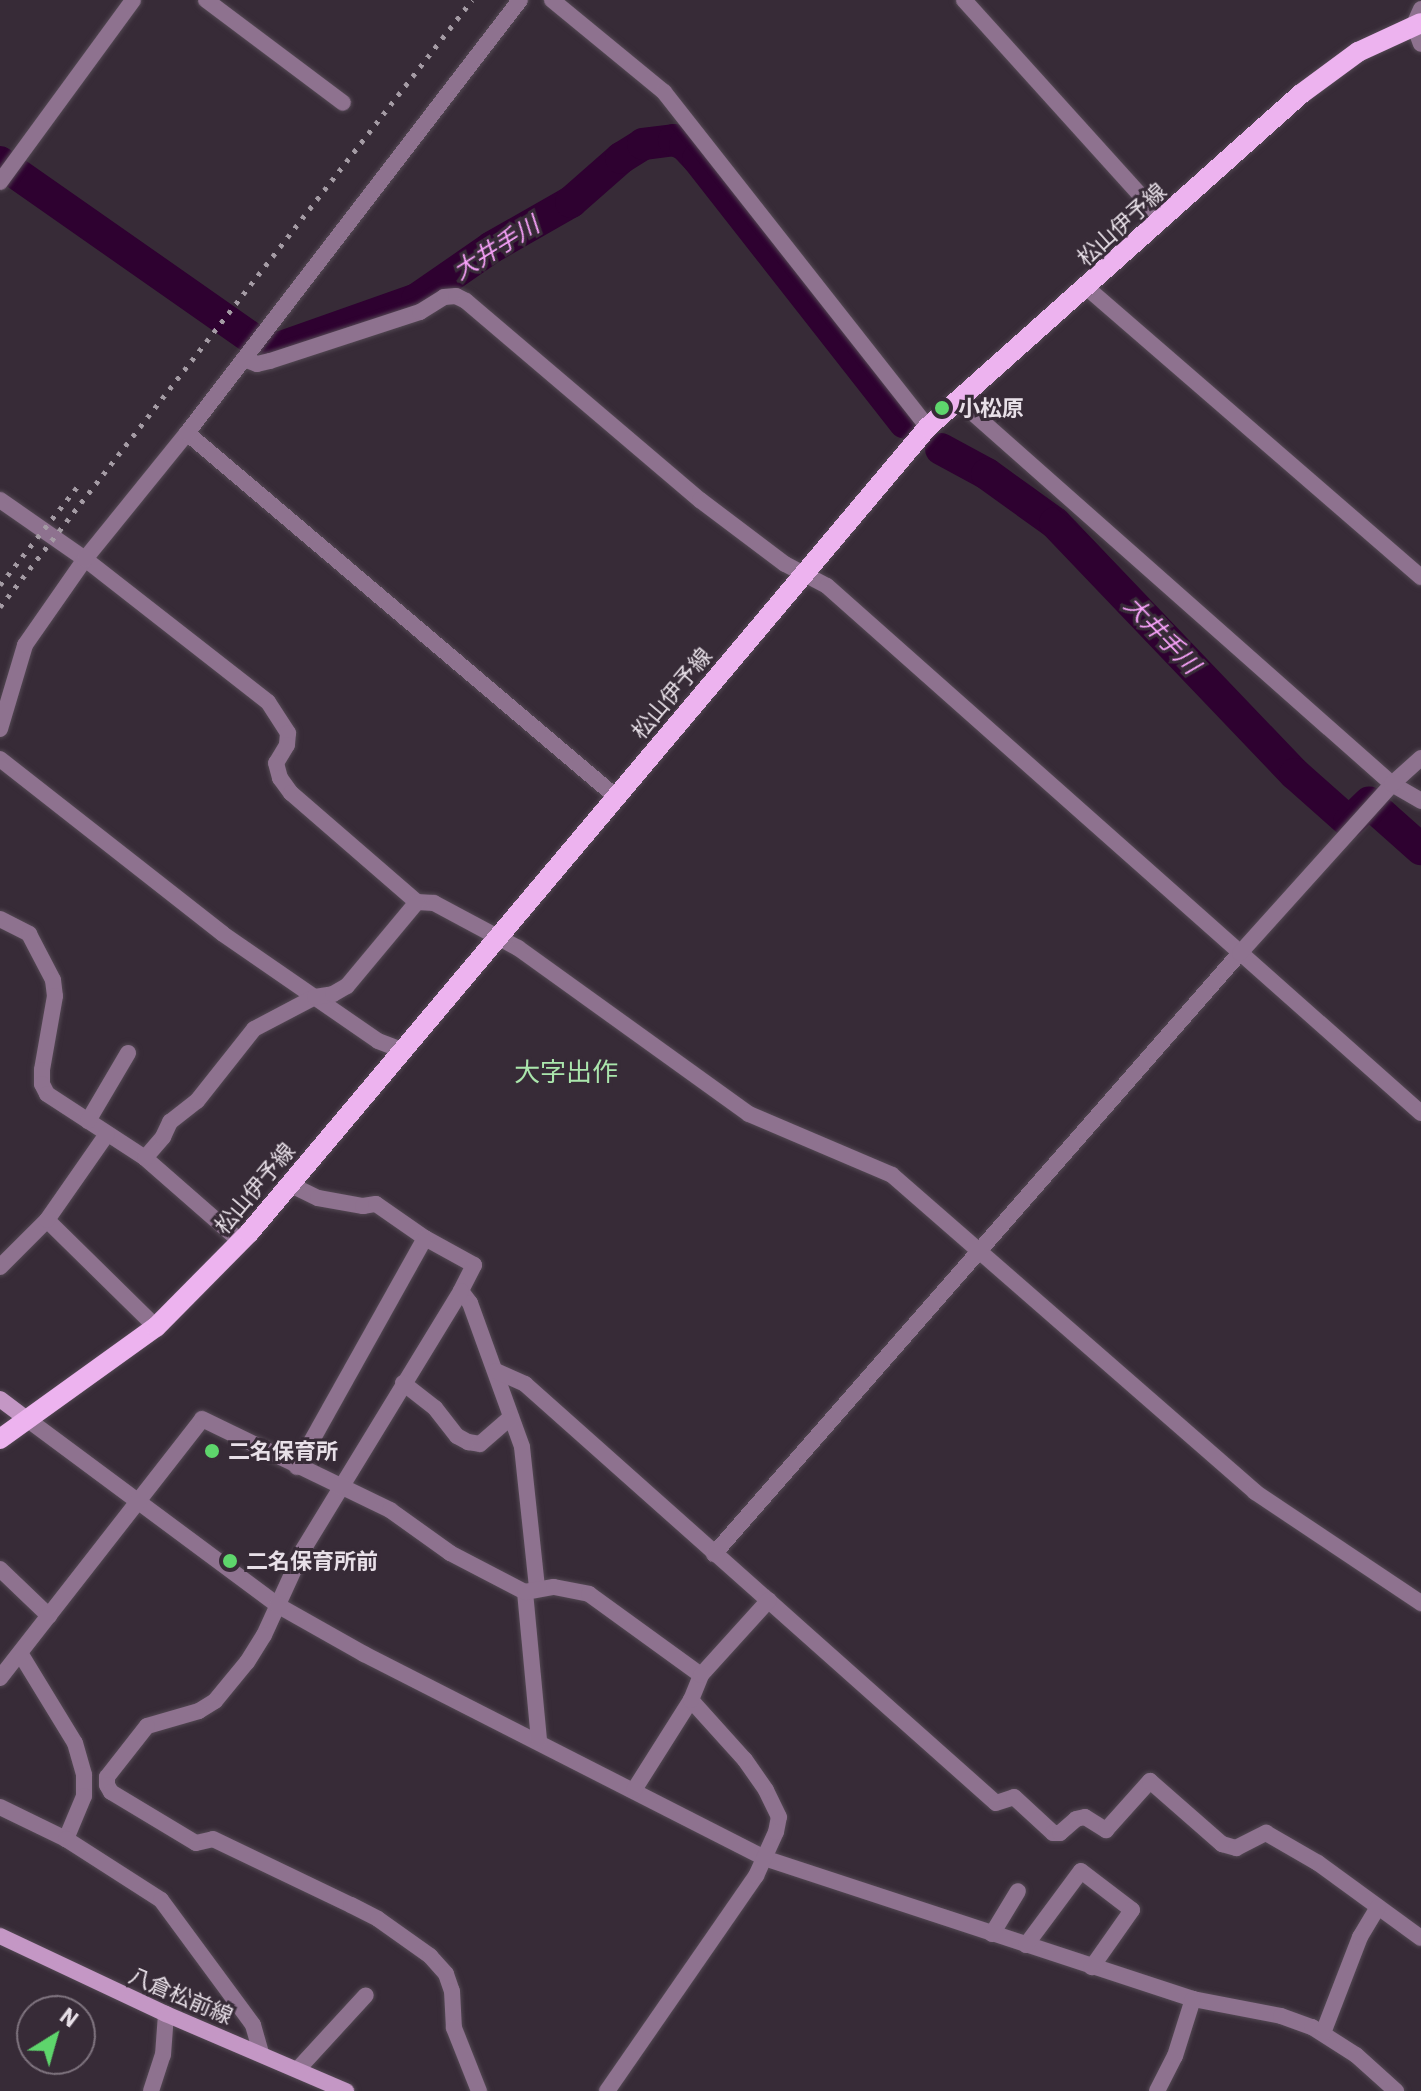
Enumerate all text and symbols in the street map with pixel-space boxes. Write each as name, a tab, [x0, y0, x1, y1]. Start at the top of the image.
street label: 松山伊予線	[1071, 177, 1171, 271]
water label: 大井手川	[448, 210, 544, 286]
place label: 小松原	[958, 395, 1024, 421]
marker: 小松原	[933, 399, 951, 417]
water label: 大井手川	[1118, 590, 1206, 680]
street label: 松山伊予線	[626, 642, 716, 744]
district label: 大字出作	[514, 1056, 618, 1088]
street label: 松山伊予線	[209, 1137, 299, 1239]
place label: 二名保育所	[228, 1438, 338, 1464]
marker: 二名保育所	[203, 1442, 221, 1460]
place label: 二名保育所前	[246, 1548, 378, 1574]
marker: 二名保育所前	[221, 1552, 239, 1570]
street label: 八倉松前線	[125, 1961, 237, 2029]
north arrow	[16, 1995, 96, 2075]
text: N	[54, 2001, 85, 2033]

